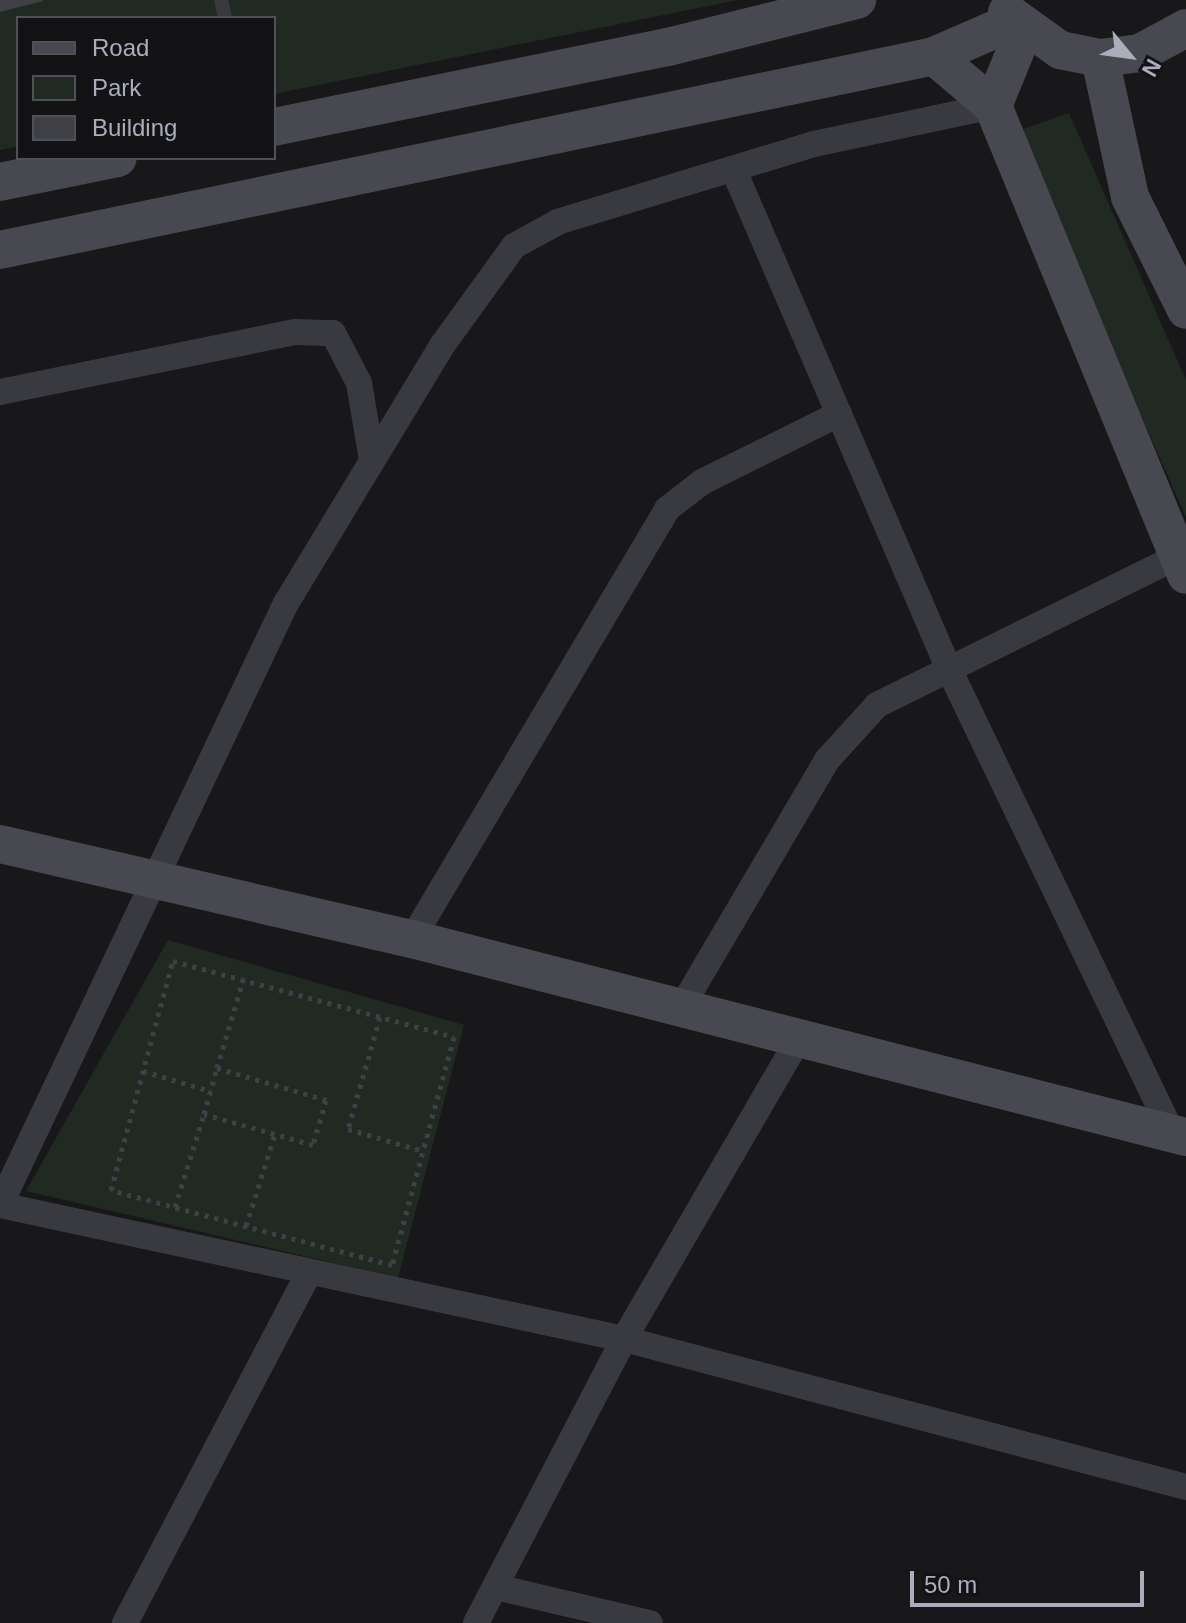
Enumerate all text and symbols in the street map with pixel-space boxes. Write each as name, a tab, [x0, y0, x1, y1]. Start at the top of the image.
legend	[16, 16, 276, 160]
north arrow	[1090, 16, 1170, 96]
text: Road	[92, 34, 149, 61]
text: N	[1137, 55, 1166, 81]
text: Park	[92, 74, 141, 101]
text: Building	[92, 114, 177, 141]
scale bar	[914, 1555, 1148, 1605]
text: 50 m	[924, 1571, 977, 1598]

